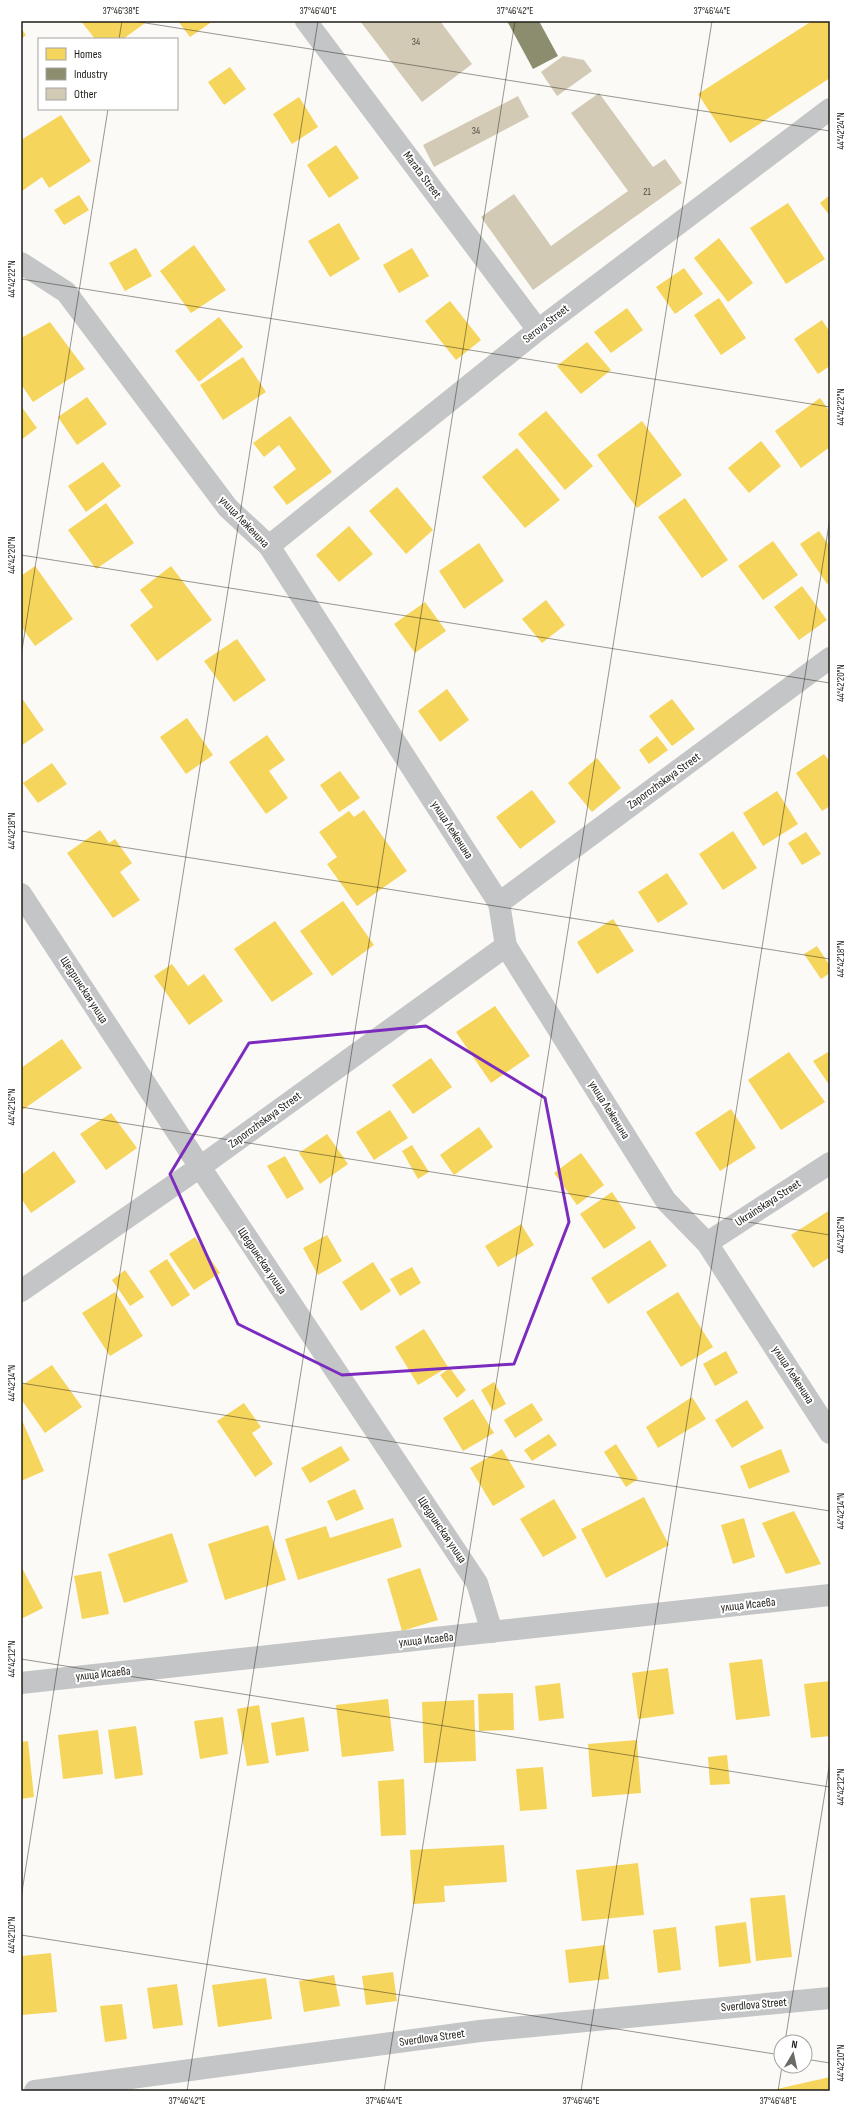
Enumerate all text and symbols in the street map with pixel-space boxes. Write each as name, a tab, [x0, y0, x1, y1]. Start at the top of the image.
text: 37°46'38"E	[103, 5, 139, 17]
text: 37°46'40"E	[299, 5, 337, 17]
text: 37°46'42"E	[497, 5, 533, 17]
text: 37°46'44"E	[694, 5, 730, 17]
house number: 34	[412, 36, 420, 48]
legend	[38, 38, 178, 110]
text: Homes	[74, 47, 102, 62]
text: Industry	[74, 67, 108, 82]
text: Other	[74, 87, 98, 102]
text: 44°42'24"N	[835, 113, 847, 149]
house number: 34	[472, 125, 480, 137]
street label: Marata Street	[399, 148, 445, 202]
house number: 21	[643, 186, 651, 198]
text: 44°42'22"N	[6, 261, 18, 297]
street label: Serova Street	[520, 301, 572, 347]
text: 44°42'22"N	[835, 389, 847, 425]
street label: улица Леженина	[216, 493, 273, 551]
text: 44°42'20"N	[6, 536, 18, 574]
text: 44°42'20"N	[835, 664, 847, 702]
street label: Zaporozhskaya Street	[625, 749, 704, 813]
street label: улица Леженина	[428, 798, 477, 862]
text: 44°42'18"N	[6, 813, 18, 849]
text: 44°42'18"N	[835, 941, 847, 977]
street label: Щедринская улица	[57, 954, 111, 1027]
street label: улица Леженина	[585, 1078, 633, 1142]
street label: Zaporozhskaya Street	[226, 1088, 305, 1152]
text: 44°42'16"N	[6, 1089, 18, 1125]
street label: Ukrainskaya Street	[732, 1176, 804, 1230]
text: 44°42'16"N	[835, 1217, 847, 1253]
street label: Щедринская улица	[234, 1225, 290, 1297]
street label: улица Леженина	[769, 1343, 818, 1407]
text: 44°42'14"N	[6, 1365, 18, 1401]
text: 44°42'14"N	[835, 1493, 847, 1529]
street label: Щедринская улица	[414, 1494, 470, 1566]
street label: улица Исаева	[720, 1595, 777, 1615]
street label: улица Исаева	[398, 1630, 455, 1650]
text: 44°42'12"N	[6, 1641, 18, 1677]
street label: улица Исаева	[75, 1664, 132, 1684]
text: 44°42'12"N	[835, 1769, 847, 1805]
text: 44°42'10"N	[6, 1917, 18, 1953]
street label: Sverdlova Street	[720, 1995, 788, 2015]
street label: Sverdlova Street	[398, 2026, 466, 2050]
north arrow	[773, 2034, 813, 2074]
text: N	[791, 2038, 799, 2052]
text: 44°42'10"N	[835, 2045, 847, 2081]
text: 37°46'42"E	[169, 2095, 205, 2107]
text: 37°46'44"E	[366, 2095, 402, 2107]
text: 37°46'46"E	[562, 2095, 600, 2107]
text: 37°46'48"E	[760, 2095, 797, 2107]

